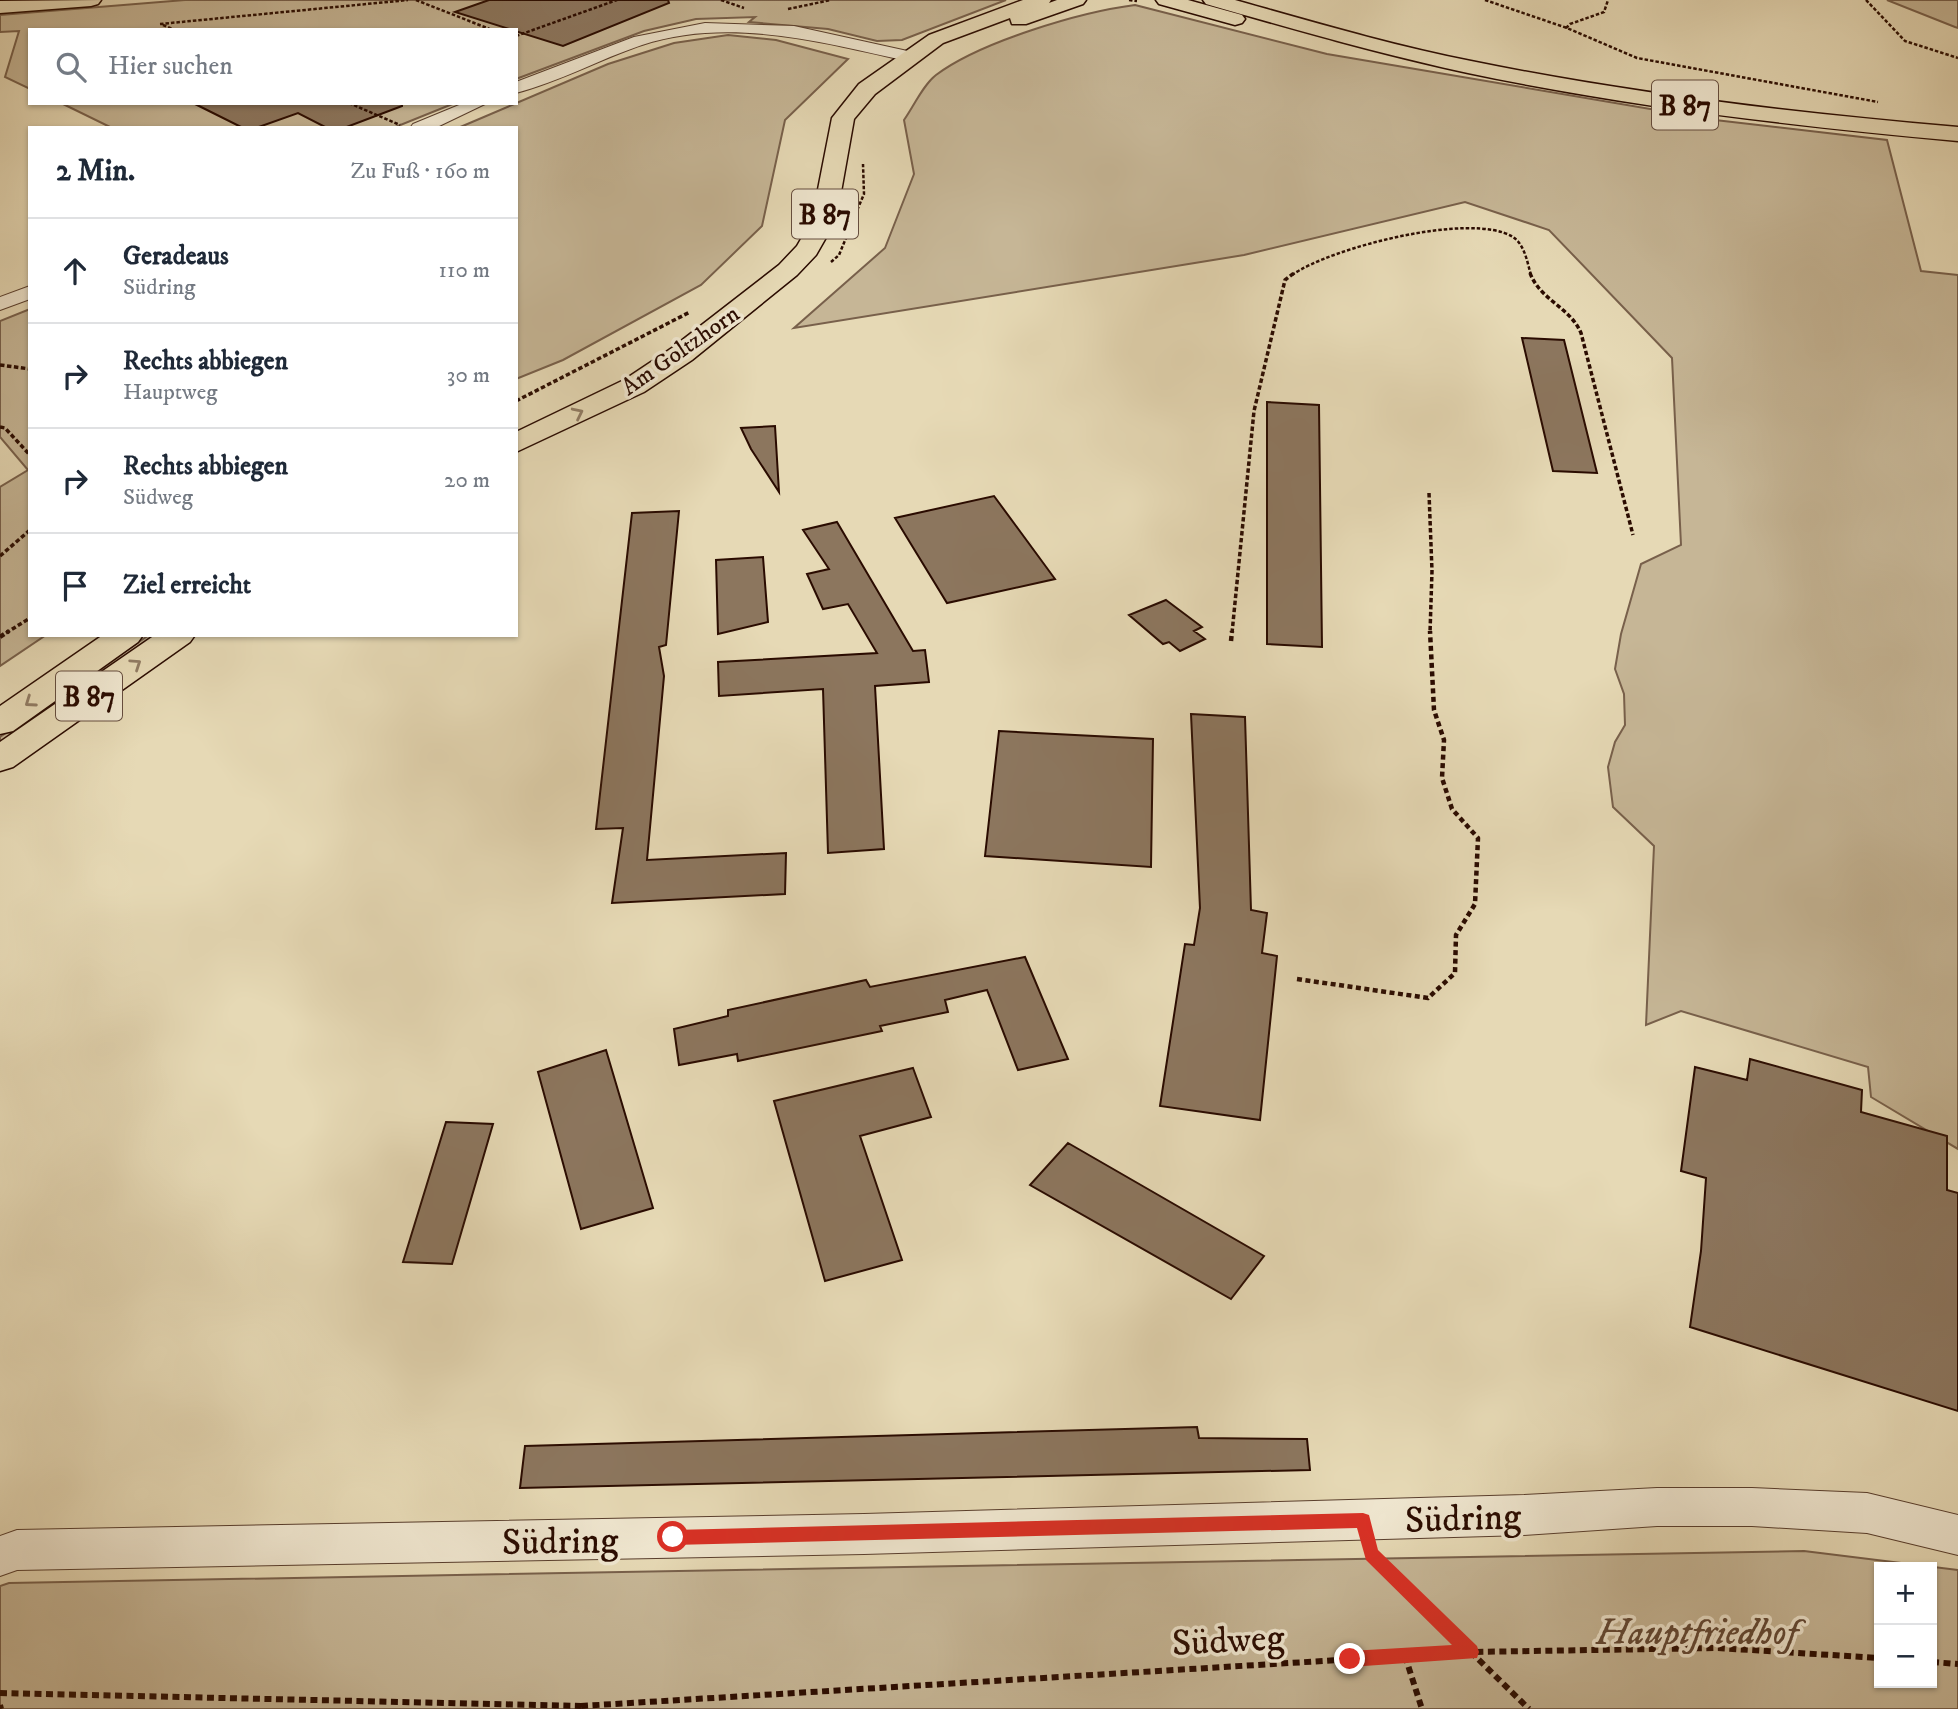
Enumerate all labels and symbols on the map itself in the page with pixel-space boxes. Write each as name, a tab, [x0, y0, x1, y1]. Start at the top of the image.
road number: B 87	[1652, 80, 1718, 130]
road number: B 87	[792, 190, 858, 238]
street label: Am Goltzhorn	[616, 299, 746, 403]
one-way arrow	[571, 408, 583, 422]
one-way arrow	[128, 660, 141, 672]
road number: B 87	[56, 672, 122, 720]
one-way arrow	[24, 694, 37, 707]
street label: Südring	[1404, 1494, 1523, 1545]
street label: Südring	[501, 1518, 620, 1567]
route start	[657, 1521, 688, 1552]
park label: Hauptfriedhof	[1595, 1610, 1807, 1657]
street label: Südweg	[1171, 1615, 1287, 1668]
route end	[1334, 1643, 1365, 1674]

